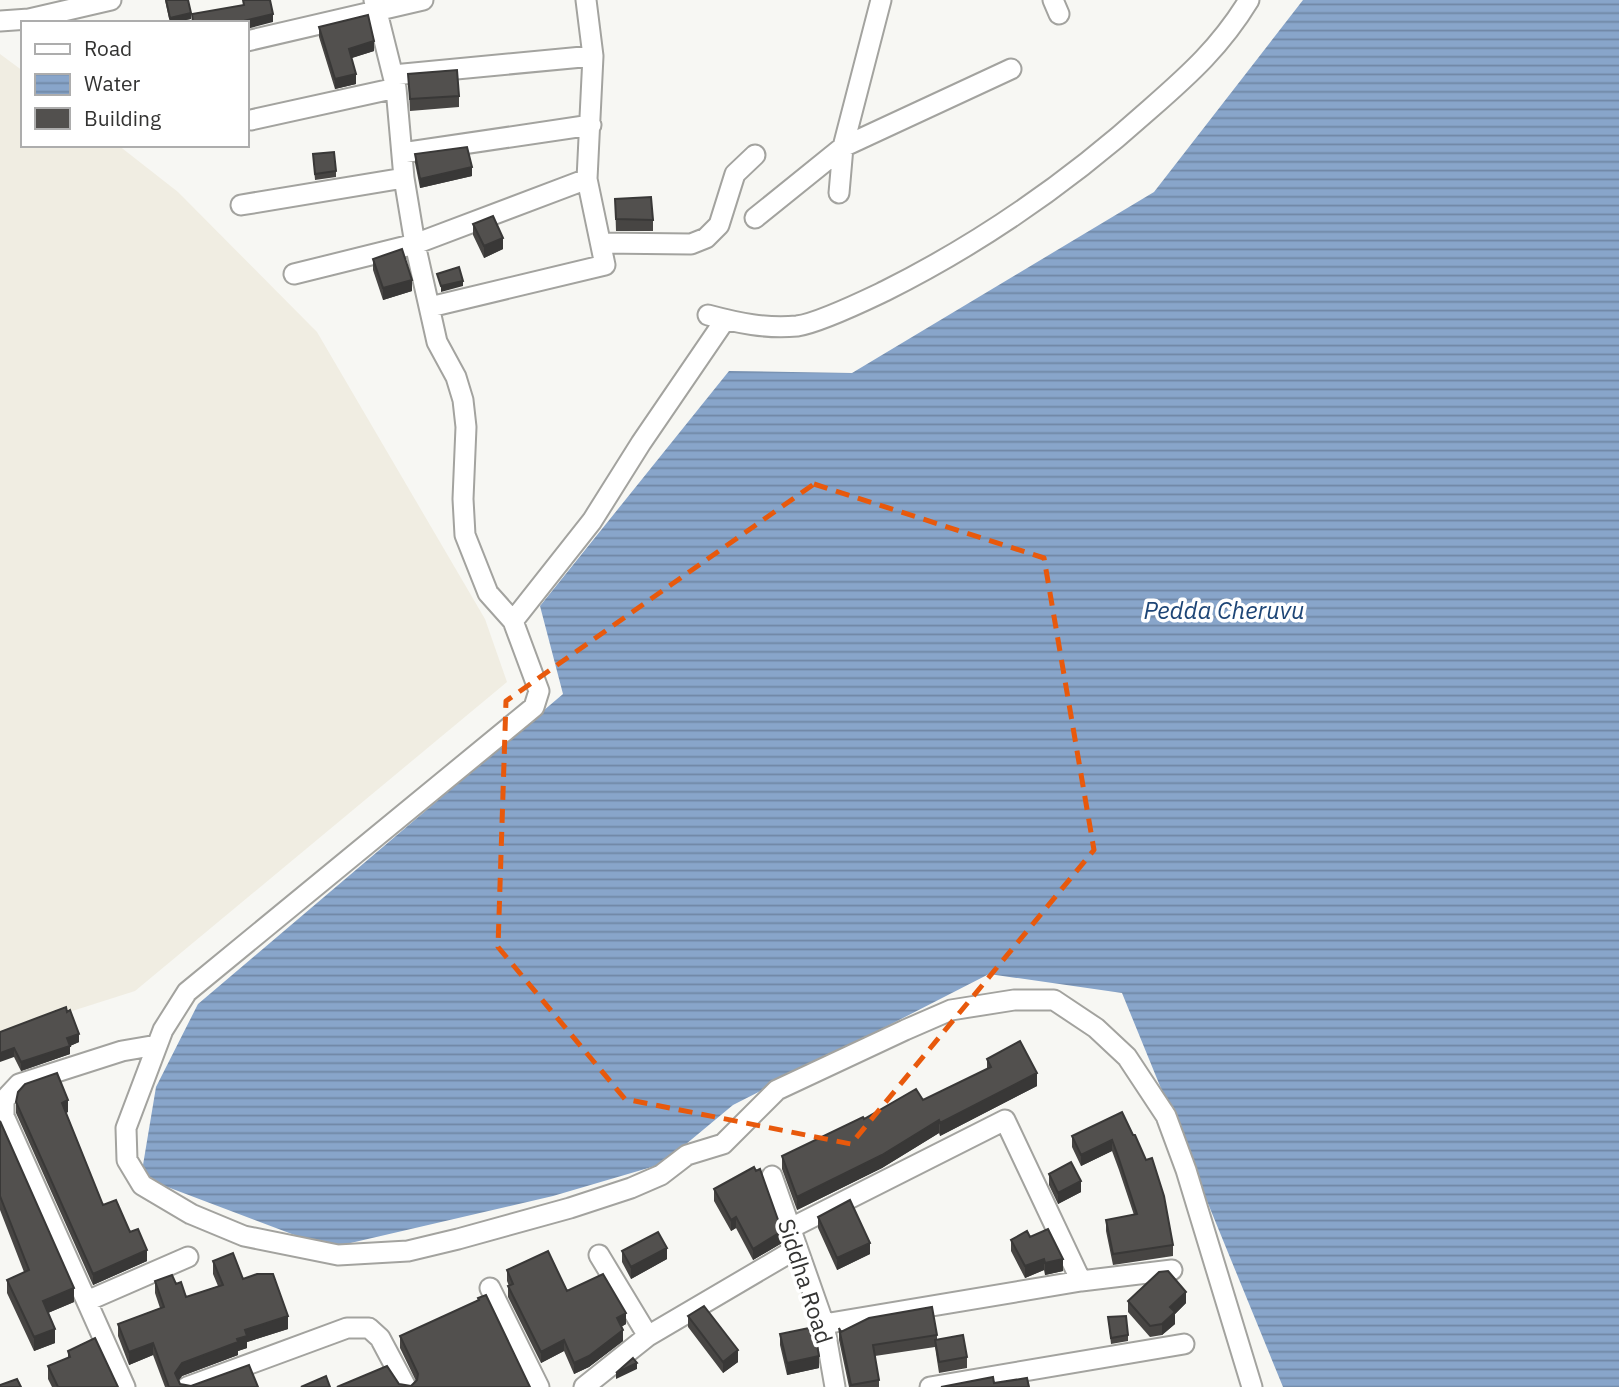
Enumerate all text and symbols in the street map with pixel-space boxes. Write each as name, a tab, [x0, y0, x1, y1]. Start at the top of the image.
legend	[21, 21, 248, 147]
text: Road	[84, 34, 132, 62]
text: Water	[84, 69, 141, 97]
text: Building	[84, 104, 161, 132]
water label: Pedda Cheruvu	[1143, 594, 1305, 626]
street label: Siddha Road	[772, 1215, 840, 1347]

